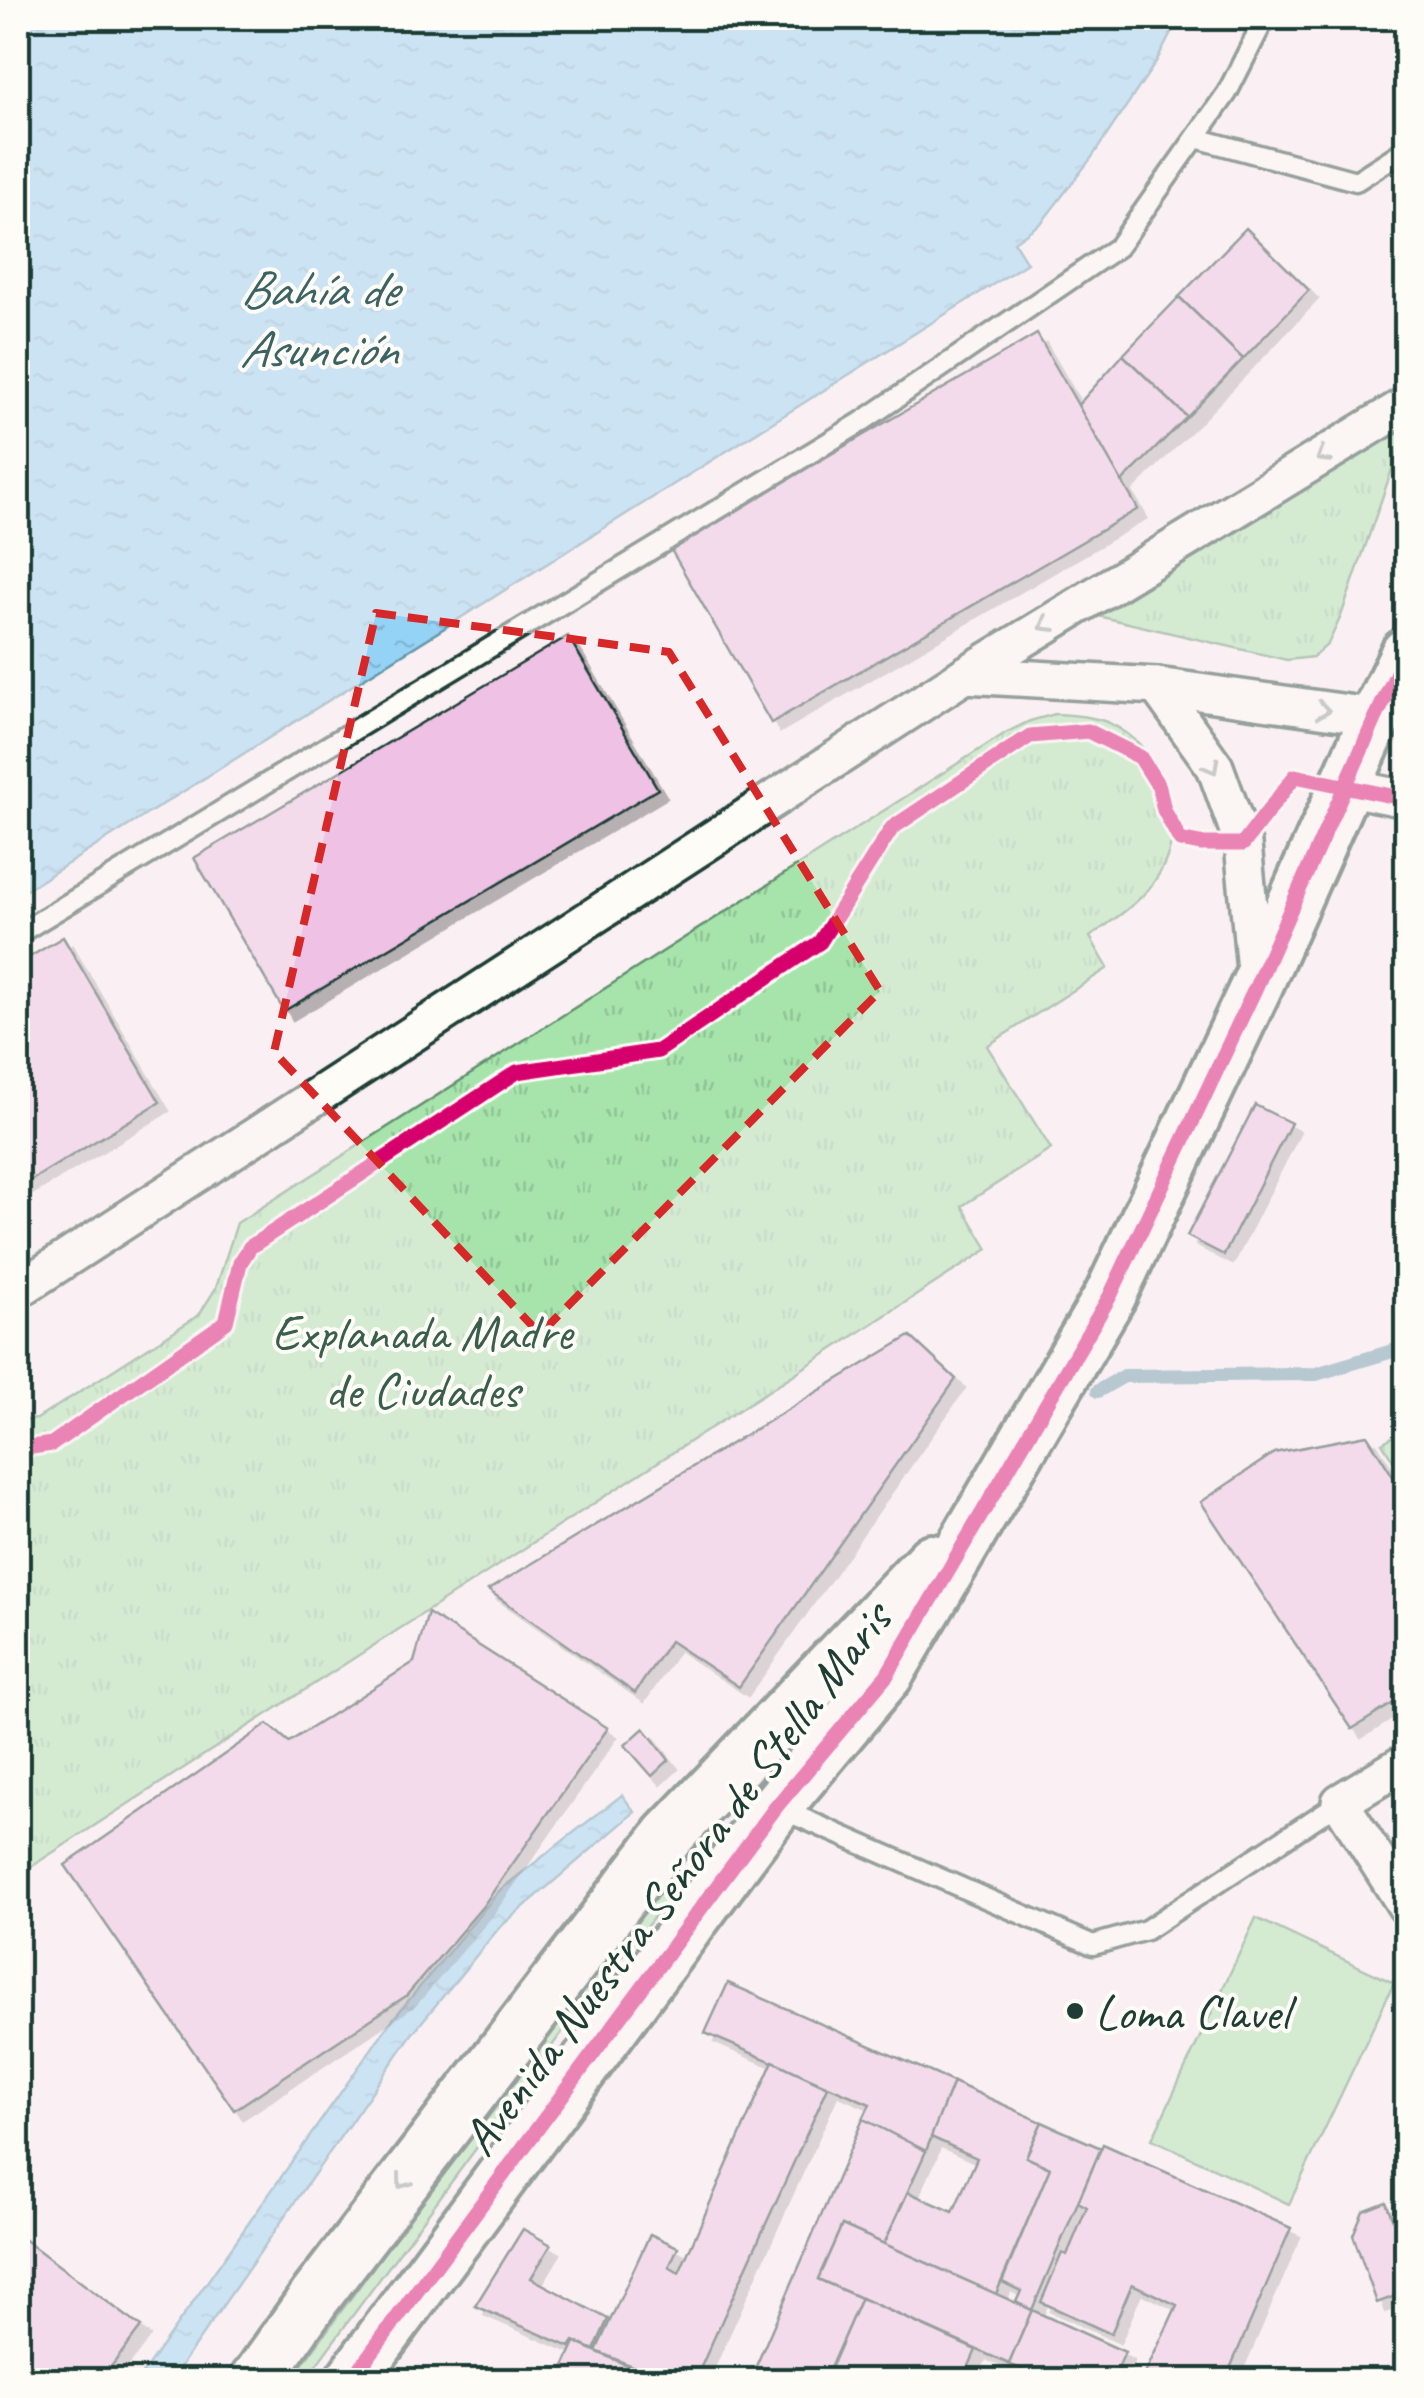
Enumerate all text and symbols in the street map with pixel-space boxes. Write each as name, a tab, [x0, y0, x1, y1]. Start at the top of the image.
water label: Bahía de Asunción	[240, 256, 403, 382]
one-way arrow	[1316, 443, 1334, 462]
one-way arrow	[1039, 613, 1057, 632]
one-way arrow	[1315, 698, 1331, 719]
one-way arrow	[1200, 756, 1219, 775]
park label: Explanada Madre de Ciudades	[272, 1301, 575, 1422]
street label: Avenida Nuestra Señora de Stella Maris	[448, 1586, 908, 2168]
place label: Loma Clavel	[1095, 1981, 1297, 2044]
marker: Loma Clavel	[1064, 2000, 1086, 2022]
one-way arrow	[397, 2171, 415, 2189]

